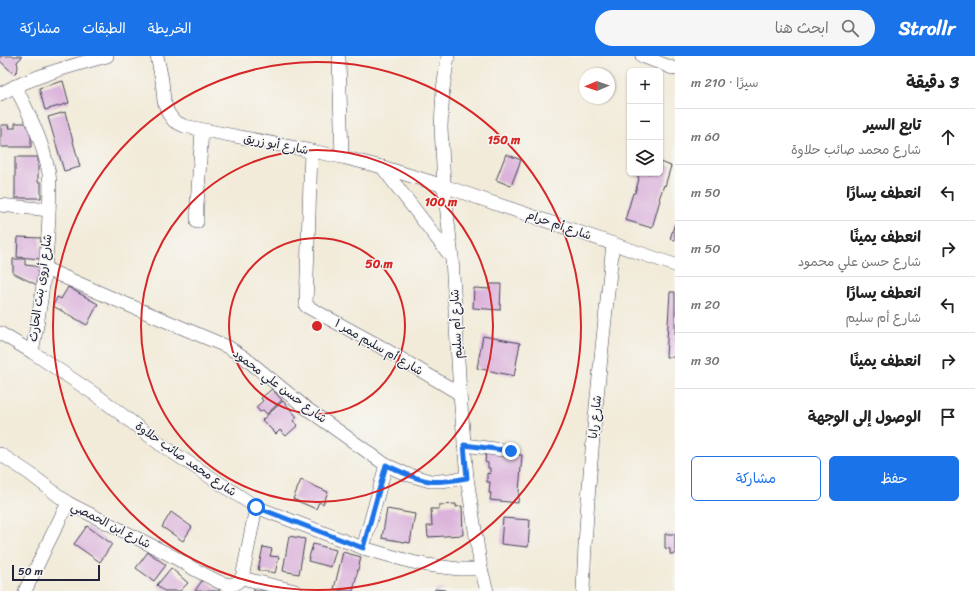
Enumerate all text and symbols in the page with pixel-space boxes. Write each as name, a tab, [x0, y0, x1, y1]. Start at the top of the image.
search box	[595, 10, 875, 46]
text: Strollr	[899, 12, 955, 45]
text: ابحث هنا	[775, 15, 829, 41]
text: مشاركة	[20, 16, 60, 41]
text: الطبقات	[82, 16, 126, 41]
text: الخريطة	[148, 16, 191, 41]
icon: search	[839, 17, 861, 39]
text: 3 دقيقة	[906, 67, 959, 97]
north arrow	[579, 68, 615, 104]
map controls	[627, 68, 663, 176]
button: +	[627, 68, 663, 104]
text: سيرًا · 210 m	[691, 71, 759, 94]
button: −	[627, 104, 663, 140]
text: تابع السير	[864, 112, 921, 138]
text: 60 m	[691, 125, 720, 148]
icon: ahead	[937, 126, 959, 148]
street label: شارع أبو زريق	[242, 127, 310, 161]
text: 150 m	[488, 129, 521, 151]
text: شارع محمد صائب حلاوة	[791, 138, 921, 161]
button: layers	[627, 140, 663, 176]
text: انعطف يسارًا	[846, 180, 921, 206]
text: 50 m	[691, 181, 721, 204]
icon: left	[937, 182, 959, 204]
text: 100 m	[425, 191, 458, 213]
street label: شارع أم حرام	[523, 204, 595, 246]
text: انعطف يمينًا	[850, 224, 921, 250]
street label: شارع أروى بنت الحارث	[22, 233, 58, 343]
text: 50 m	[691, 237, 721, 260]
icon: right	[937, 238, 959, 260]
text: شارع حسن علي محمود	[798, 250, 921, 273]
text: 50 m	[365, 253, 393, 275]
text: انعطف يسارًا	[846, 280, 921, 306]
street label: شارع أم سليم	[443, 289, 469, 359]
text: 20 m	[691, 293, 720, 316]
icon: left	[937, 294, 959, 316]
text: شارع أم سليم	[846, 306, 921, 329]
street label: شارع أم سليم ممر ١	[330, 313, 428, 381]
centre of rings	[310, 319, 324, 333]
street label: شارع حسن علي محمود	[228, 343, 332, 429]
text: انعطف يمينًا	[850, 348, 921, 374]
text: 30 m	[691, 349, 720, 372]
icon: right	[937, 350, 959, 372]
street label: شارع رابا	[582, 394, 608, 440]
text: الوصول إلى الوجهة	[808, 404, 921, 430]
icon: arrive	[937, 406, 959, 428]
street label: شارع محمد صائب حلاوة	[131, 416, 241, 502]
route end	[502, 442, 520, 460]
button: مشاركة	[691, 456, 821, 501]
button: حفظ	[829, 456, 959, 501]
street label: شارع ابن الحمصي	[67, 495, 155, 555]
route start	[247, 498, 265, 516]
text: 50 m	[18, 562, 43, 581]
scale bar	[12, 563, 100, 582]

